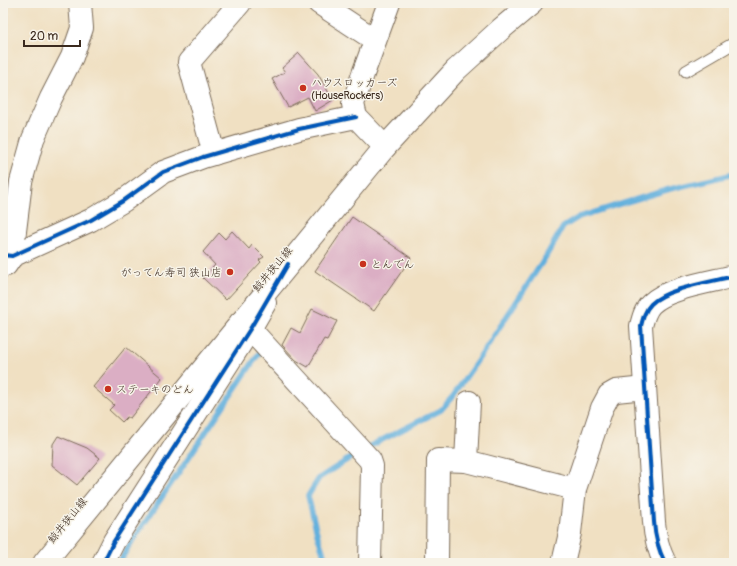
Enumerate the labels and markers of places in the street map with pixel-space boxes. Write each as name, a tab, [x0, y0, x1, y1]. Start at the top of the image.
place label: ハウスロッカーズ (HouseRockers)	[311, 76, 397, 102]
marker: ハウスロッカーズ (HouseRockers)	[298, 83, 308, 93]
place label: とんでん	[371, 258, 414, 271]
marker: とんでん	[358, 259, 368, 269]
place label: がってん寿司 狭山店	[121, 266, 222, 279]
marker: がってん寿司 狭山店	[225, 267, 235, 277]
place label: ステーキのどん	[116, 383, 194, 396]
marker: ステーキのどん	[103, 384, 113, 394]

